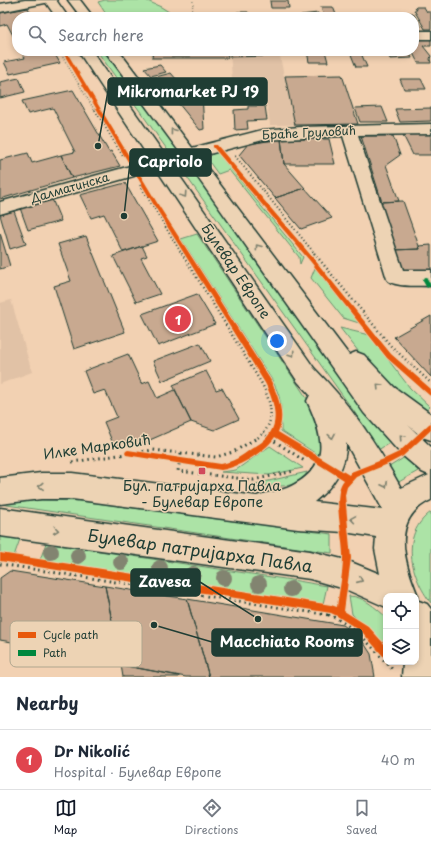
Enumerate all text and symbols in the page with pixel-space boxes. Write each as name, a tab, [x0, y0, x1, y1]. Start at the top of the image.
search box	[12, 12, 419, 56]
icon: search	[26, 23, 48, 45]
text: Search here	[58, 23, 144, 46]
callout: Mikromarket PJ 19	[108, 78, 267, 105]
text: Mikromarket PJ 19	[117, 79, 259, 102]
street label: Браће Груловић	[262, 121, 356, 143]
one-way arrow	[171, 128, 178, 135]
callout: Capriolo	[130, 149, 211, 176]
text: Capriolo	[138, 149, 202, 172]
street label: Далматинска	[27, 167, 112, 207]
one-way arrow	[179, 190, 186, 197]
street label: Булевар Европе	[197, 219, 276, 323]
one-way arrow	[255, 244, 263, 251]
pin: 1	[165, 304, 191, 334]
your location	[267, 331, 287, 351]
one-way arrow	[287, 350, 295, 357]
one-way arrow	[376, 383, 384, 391]
street label: Илке Марковић	[42, 429, 152, 464]
one-way arrow	[328, 433, 336, 439]
one-way arrow	[399, 434, 407, 442]
marker: Бул. патријарха Павла - Булевар Европе	[197, 466, 207, 476]
place label: Бул. патријарха Павла - Булевар Европе	[123, 475, 281, 512]
one-way arrow	[380, 481, 388, 489]
one-way arrow	[38, 482, 44, 491]
one-way arrow	[350, 515, 356, 524]
street label: Булевар патријарха Павла	[86, 521, 315, 579]
one-way arrow	[53, 525, 59, 534]
callout: Zavesa	[131, 569, 200, 596]
text: Zavesa	[139, 569, 191, 592]
one-way arrow	[356, 575, 364, 583]
map controls	[383, 593, 419, 665]
button: locate	[383, 593, 419, 629]
legend	[10, 621, 142, 667]
text: Cycle path	[43, 626, 98, 643]
callout: Macchiato Rooms	[212, 629, 362, 656]
text: Macchiato Rooms	[220, 629, 354, 652]
button: layers	[383, 629, 419, 665]
text: Path	[43, 644, 67, 661]
text: Nearby	[16, 690, 78, 716]
text: Dr Nikolić	[54, 739, 130, 762]
text: 1	[26, 750, 32, 769]
text: 40 m	[381, 750, 415, 769]
text: Hospital · Булевар Европе	[54, 762, 222, 781]
tab: Map	[54, 797, 77, 838]
tab: Directions	[185, 797, 238, 838]
tab: Saved	[346, 797, 377, 838]

